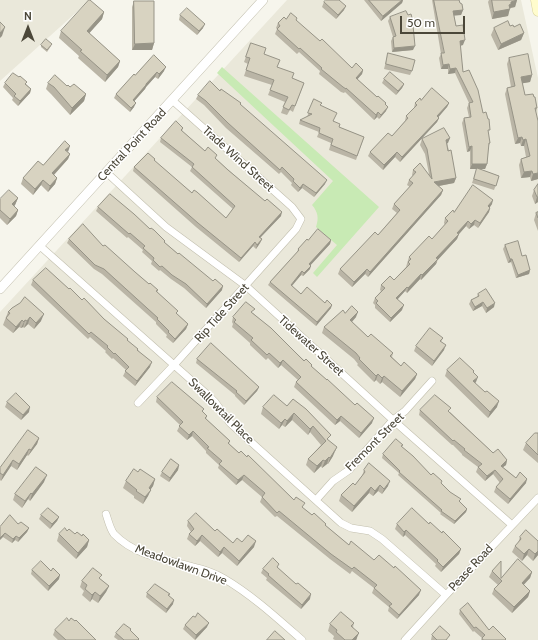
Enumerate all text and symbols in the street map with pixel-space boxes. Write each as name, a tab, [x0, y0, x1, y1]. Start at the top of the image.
north arrow	[8, 8, 48, 48]
scale bar	[402, 8, 467, 34]
text: N	[24, 9, 32, 23]
text: 50 m	[407, 15, 435, 30]
street label: Central Point Road	[95, 106, 169, 184]
street label: Trade Wind Street	[199, 123, 277, 195]
street label: Rip Tide Street	[192, 281, 252, 345]
street label: Tidewater Street	[275, 313, 347, 379]
street label: Swallowtail Place	[185, 375, 257, 447]
street label: Fremont Street	[343, 410, 407, 474]
street label: Meadowlawn Drive	[133, 542, 229, 588]
street label: Pease Road	[446, 542, 496, 594]

